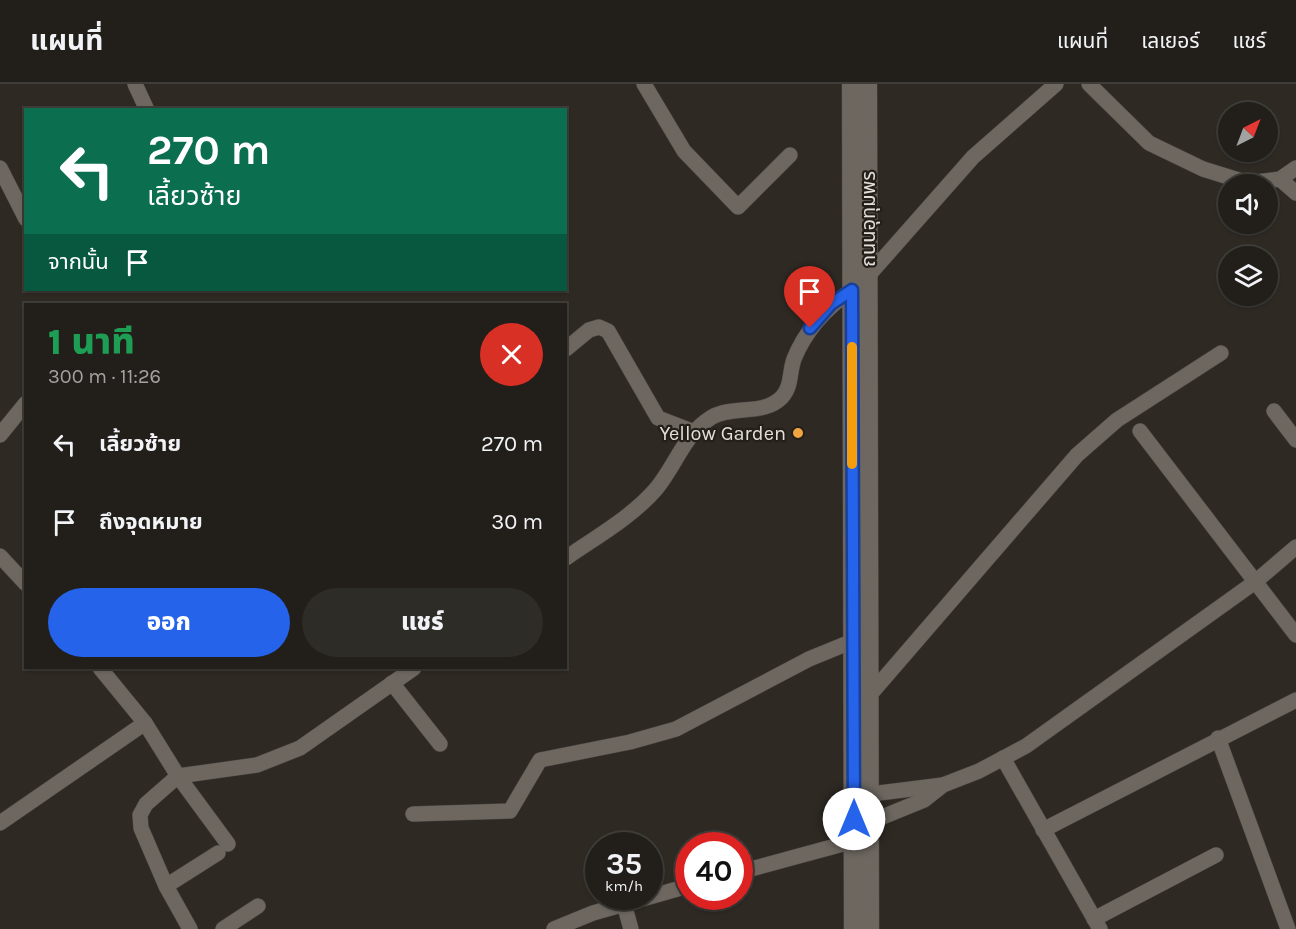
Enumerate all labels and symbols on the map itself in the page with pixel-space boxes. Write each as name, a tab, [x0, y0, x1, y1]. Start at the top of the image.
north arrow	[1218, 102, 1278, 162]
street label: ถนนอุทุมพร	[857, 171, 880, 267]
pin	[784, 266, 835, 328]
place label: Yellow Garden	[659, 422, 786, 445]
marker: Yellow Garden	[791, 426, 805, 440]
position arrow	[822, 787, 886, 851]
speed limit sign: 40	[675, 832, 753, 910]

